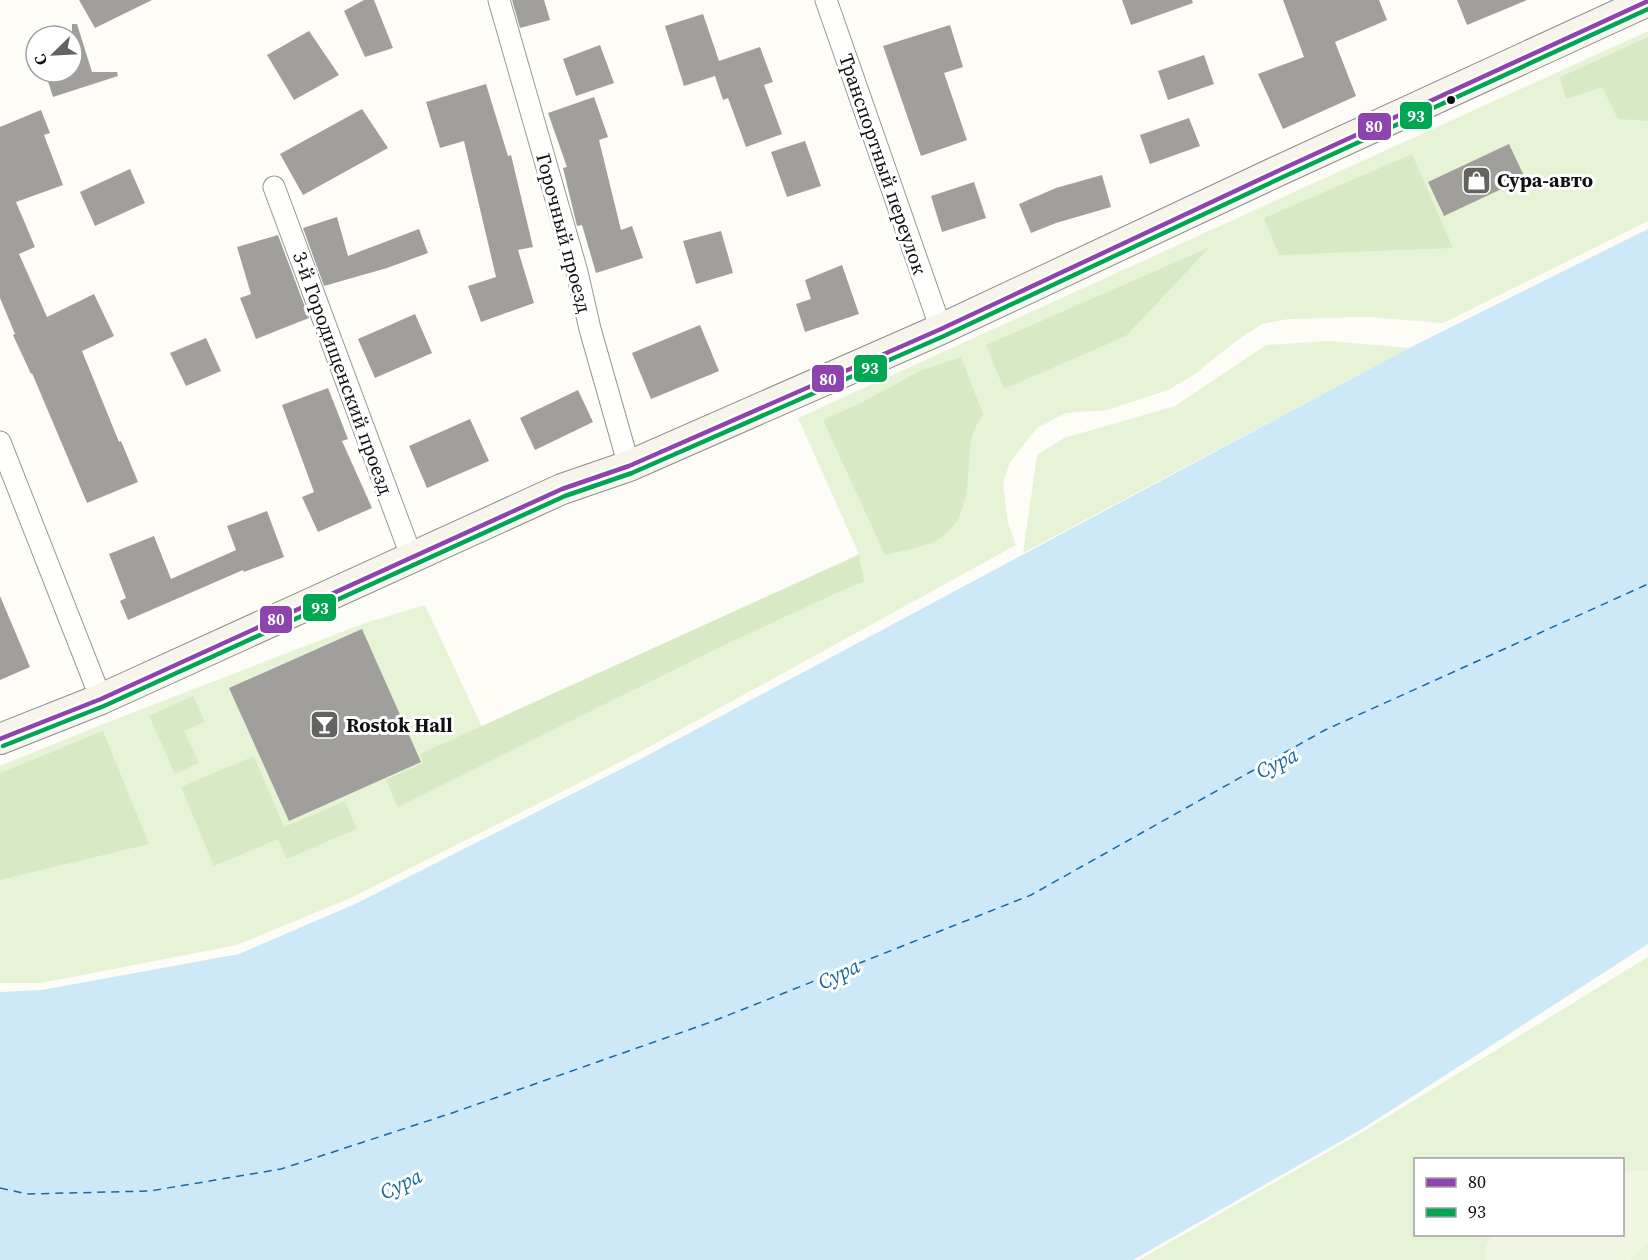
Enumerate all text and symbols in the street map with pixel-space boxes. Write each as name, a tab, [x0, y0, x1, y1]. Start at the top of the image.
north arrow	[24, 24, 84, 84]
street label: Транспортный переулок	[832, 50, 934, 278]
text: С	[28, 51, 52, 69]
unlabelled marker	[1445, 94, 1457, 106]
line badge: 93	[1399, 101, 1433, 130]
text: 93	[1407, 105, 1425, 127]
line badge: 80	[1357, 112, 1392, 141]
text: 80	[1365, 115, 1383, 137]
street label: Горочный проезд	[529, 150, 599, 316]
shop icon: Сура-авто	[1460, 164, 1492, 196]
place label: Сура-авто	[1497, 166, 1593, 194]
street label: 3-й Городищенский проезд	[286, 247, 400, 499]
line badge: 93	[853, 354, 888, 383]
text: 93	[861, 357, 879, 379]
line badge: 80	[811, 364, 845, 393]
text: 80	[819, 368, 837, 390]
line badge: 93	[302, 593, 337, 622]
text: 93	[311, 597, 329, 619]
line badge: 80	[259, 605, 293, 634]
text: 80	[267, 608, 285, 630]
bar icon: Rostok Hall	[309, 709, 341, 741]
place label: Rostok Hall	[346, 711, 453, 739]
water label: Сура	[1251, 740, 1303, 785]
water label: Сура	[813, 951, 865, 996]
legend	[1414, 1158, 1624, 1236]
water label: Сура	[375, 1161, 427, 1206]
text: 80	[1468, 1169, 1486, 1194]
text: 93	[1468, 1199, 1486, 1224]

